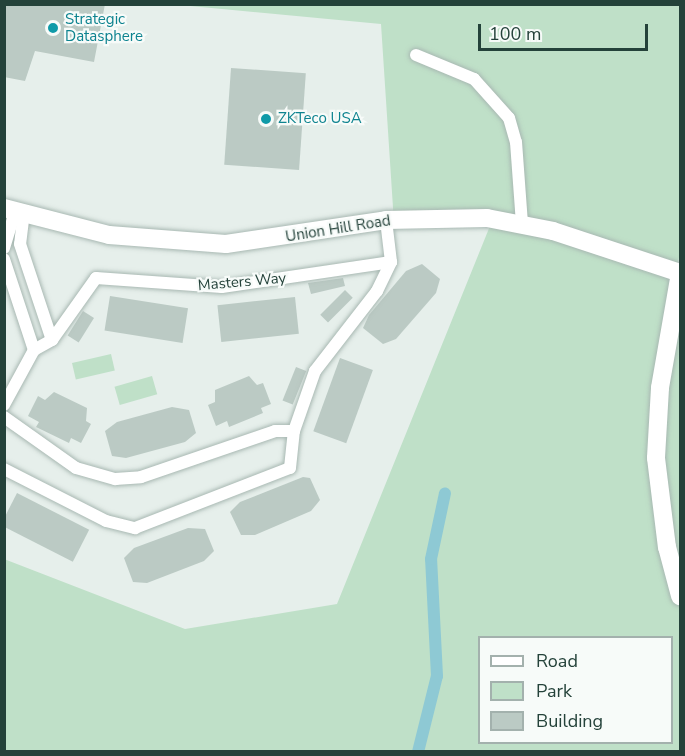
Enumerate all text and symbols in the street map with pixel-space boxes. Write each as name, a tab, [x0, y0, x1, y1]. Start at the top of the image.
place label: Strategic Datasphere	[65, 10, 143, 45]
scale bar	[481, 12, 650, 50]
marker: Strategic Datasphere	[46, 21, 60, 35]
text: 100 m	[489, 22, 541, 46]
place label: ZKTeco USA	[278, 110, 362, 128]
marker: ZKTeco USA	[259, 112, 273, 126]
street label: Union Hill Road	[284, 212, 392, 246]
street label: Masters Way	[197, 269, 287, 295]
legend	[478, 636, 673, 744]
text: Road	[536, 649, 578, 673]
text: Park	[536, 679, 572, 703]
text: Building	[536, 709, 603, 733]

